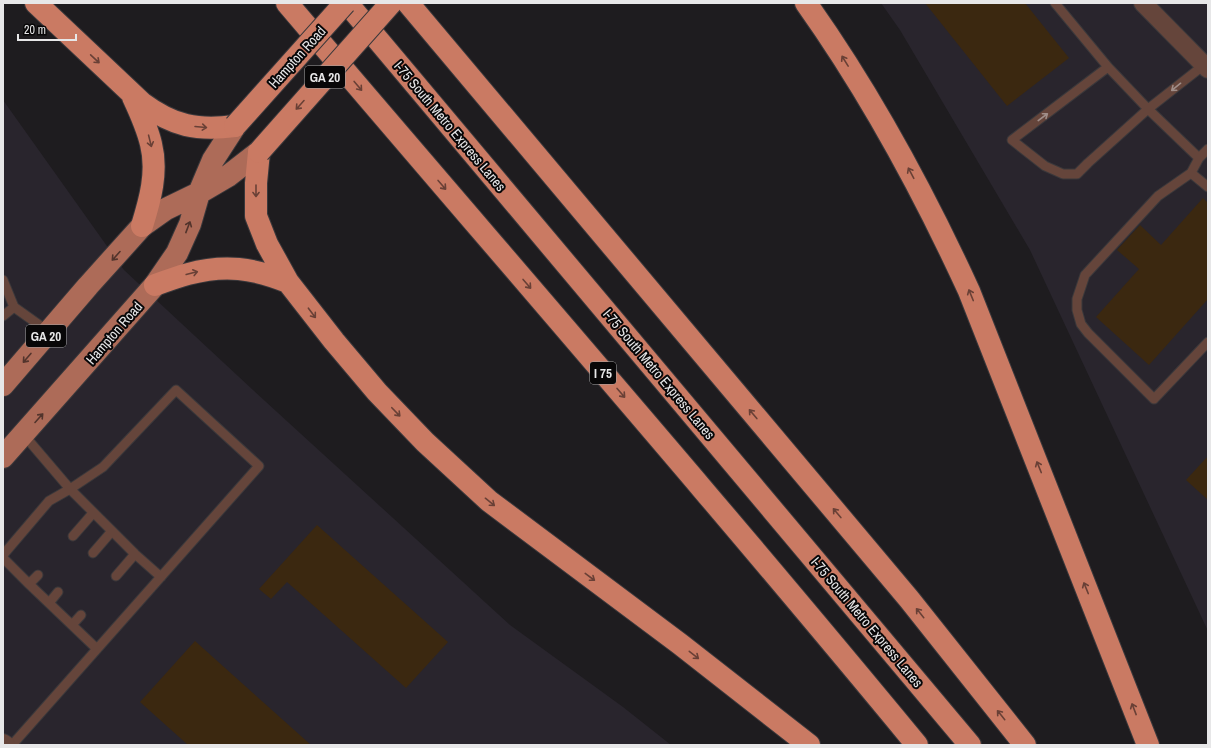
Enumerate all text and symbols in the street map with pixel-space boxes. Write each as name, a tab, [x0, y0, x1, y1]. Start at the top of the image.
scale bar	[18, 16, 76, 42]
text: 20 m	[24, 22, 46, 38]
street label: Hampton Road	[264, 22, 330, 92]
one-way arrow	[90, 54, 100, 63]
one-way arrow	[841, 55, 849, 67]
street label: I-75 South Metro Express Lanes	[390, 57, 510, 195]
road number: GA 20	[305, 66, 345, 88]
one-way arrow	[353, 81, 362, 91]
one-way arrow	[1171, 83, 1182, 91]
one-way arrow	[295, 100, 304, 111]
one-way arrow	[1037, 112, 1048, 121]
one-way arrow	[194, 124, 207, 131]
one-way arrow	[147, 135, 154, 148]
one-way arrow	[907, 167, 914, 179]
one-way arrow	[438, 180, 447, 190]
one-way arrow	[252, 184, 260, 197]
one-way arrow	[185, 222, 193, 234]
one-way arrow	[111, 250, 120, 261]
one-way arrow	[185, 268, 198, 276]
one-way arrow	[522, 278, 531, 289]
one-way arrow	[966, 289, 974, 301]
street label: Hampton Road	[82, 298, 146, 368]
street label: I-75 South Metro Express Lanes	[599, 305, 719, 443]
one-way arrow	[308, 307, 316, 318]
road number: GA 20	[26, 325, 66, 347]
one-way arrow	[22, 353, 31, 363]
road number: I 75	[590, 362, 616, 384]
one-way arrow	[616, 388, 625, 398]
one-way arrow	[391, 407, 401, 417]
one-way arrow	[749, 408, 758, 419]
one-way arrow	[34, 413, 43, 423]
one-way arrow	[1034, 461, 1042, 473]
one-way arrow	[484, 497, 495, 506]
one-way arrow	[832, 508, 841, 518]
street label: I-75 South Metro Express Lanes	[807, 553, 927, 691]
one-way arrow	[585, 573, 596, 581]
one-way arrow	[1082, 582, 1090, 594]
one-way arrow	[916, 608, 925, 618]
one-way arrow	[689, 651, 700, 659]
one-way arrow	[1130, 703, 1137, 715]
one-way arrow	[997, 709, 1005, 720]

